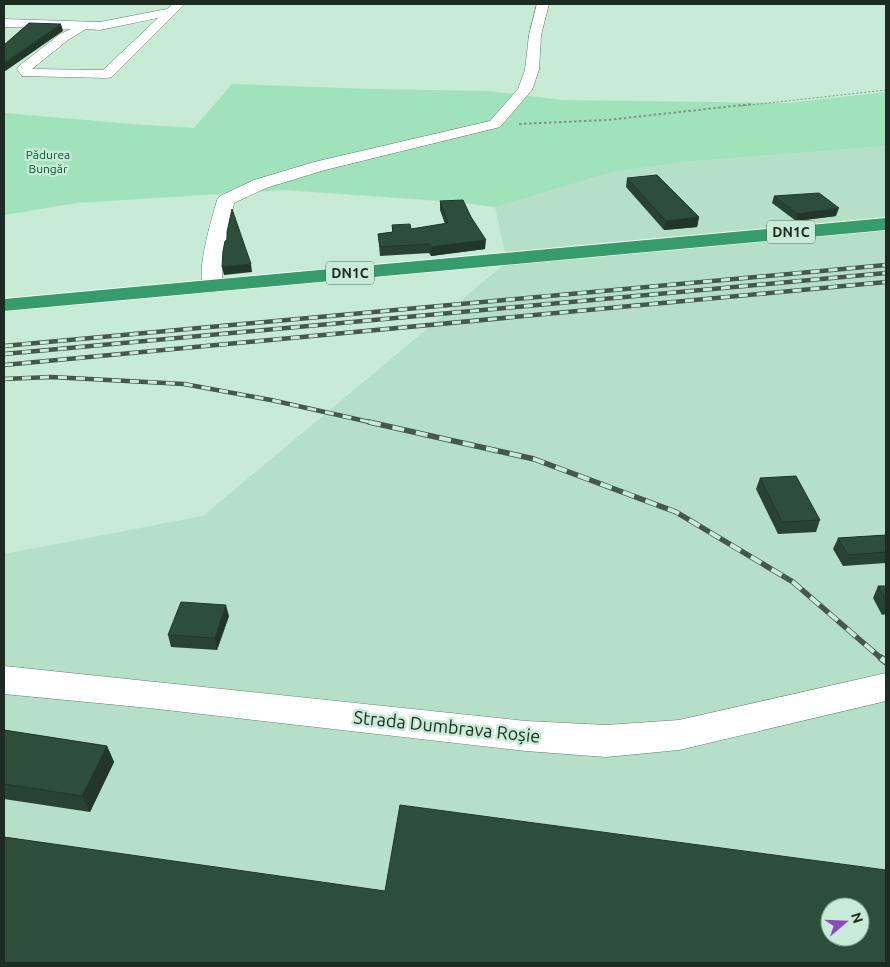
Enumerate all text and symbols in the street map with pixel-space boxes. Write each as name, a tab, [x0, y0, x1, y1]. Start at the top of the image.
park label: Pădurea Bungăr	[26, 148, 70, 175]
road number: DN1C	[767, 220, 815, 243]
road number: DN1C	[326, 262, 374, 284]
street label: Strada Dumbrava Roșie	[353, 706, 541, 746]
north arrow	[820, 897, 870, 947]
text: N	[848, 910, 867, 925]

